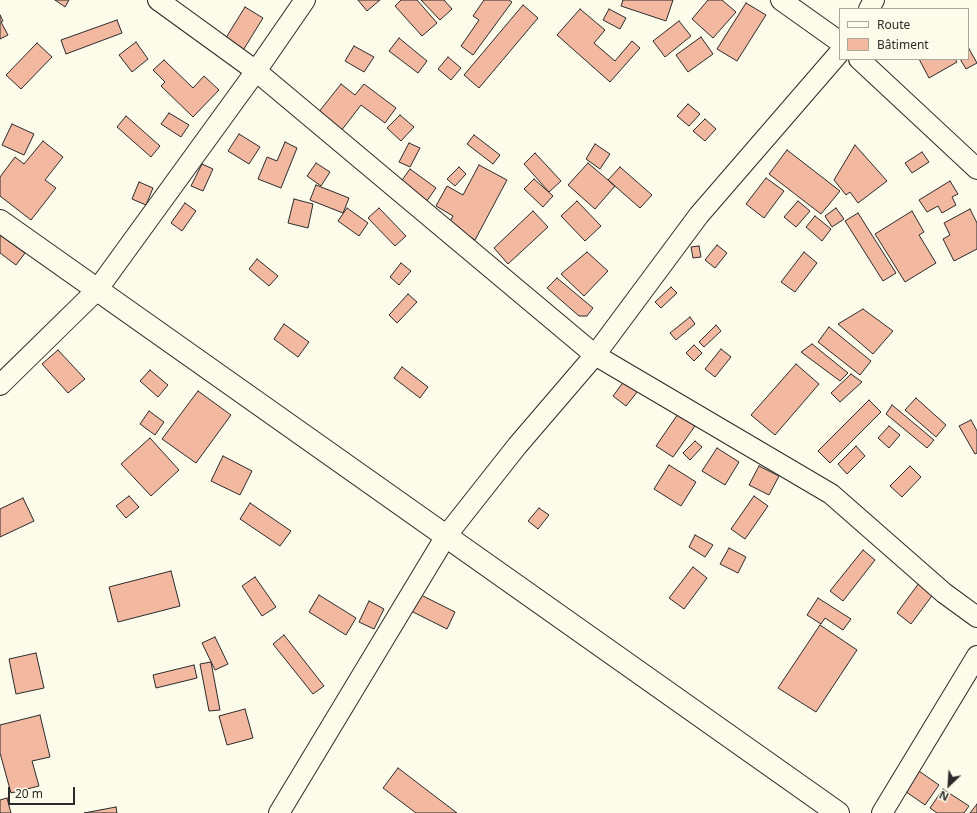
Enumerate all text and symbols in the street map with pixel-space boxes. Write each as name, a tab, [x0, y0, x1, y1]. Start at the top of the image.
legend	[839, 8, 969, 60]
text: Route	[877, 16, 910, 33]
text: Bâtiment	[877, 36, 929, 53]
north arrow	[929, 765, 969, 805]
scale bar	[10, 779, 77, 805]
text: 20 m	[15, 785, 43, 802]
text: N	[936, 788, 951, 805]

